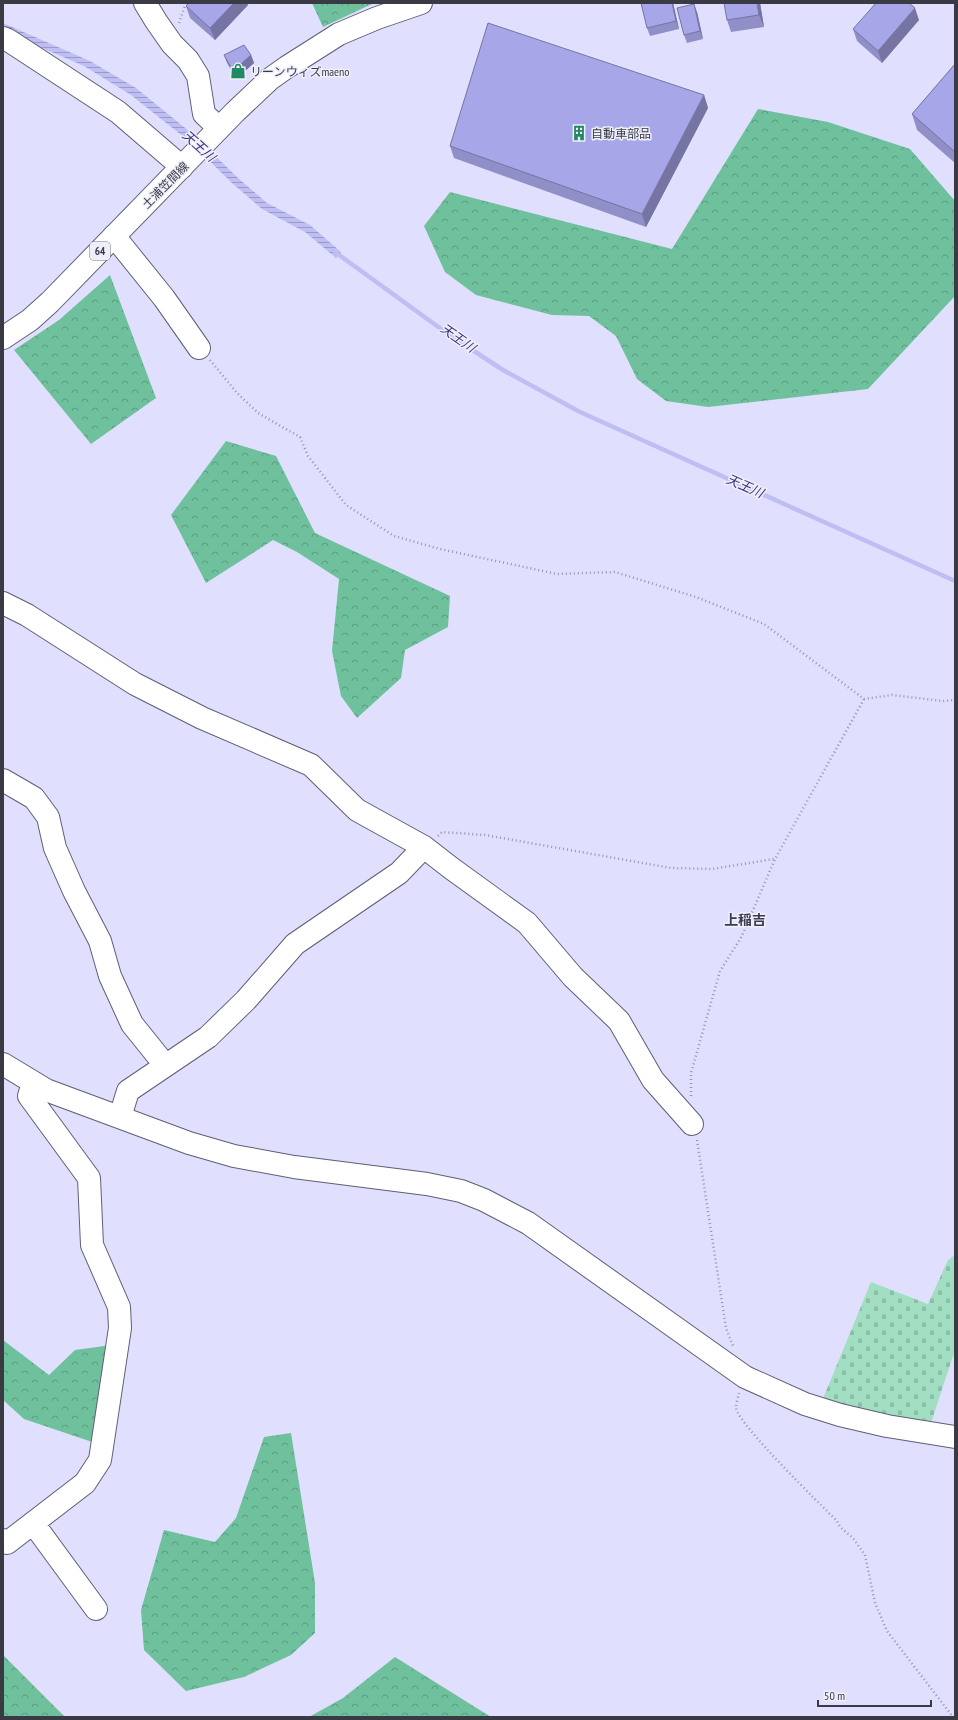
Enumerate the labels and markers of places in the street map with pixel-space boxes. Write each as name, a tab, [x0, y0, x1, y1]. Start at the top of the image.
shop icon: リーンウィズmaeno	[229, 62, 247, 80]
place label: リーンウィズmaeno	[250, 64, 349, 79]
building icon: 自動車部品	[570, 124, 588, 142]
place label: 自動車部品	[591, 126, 651, 141]

